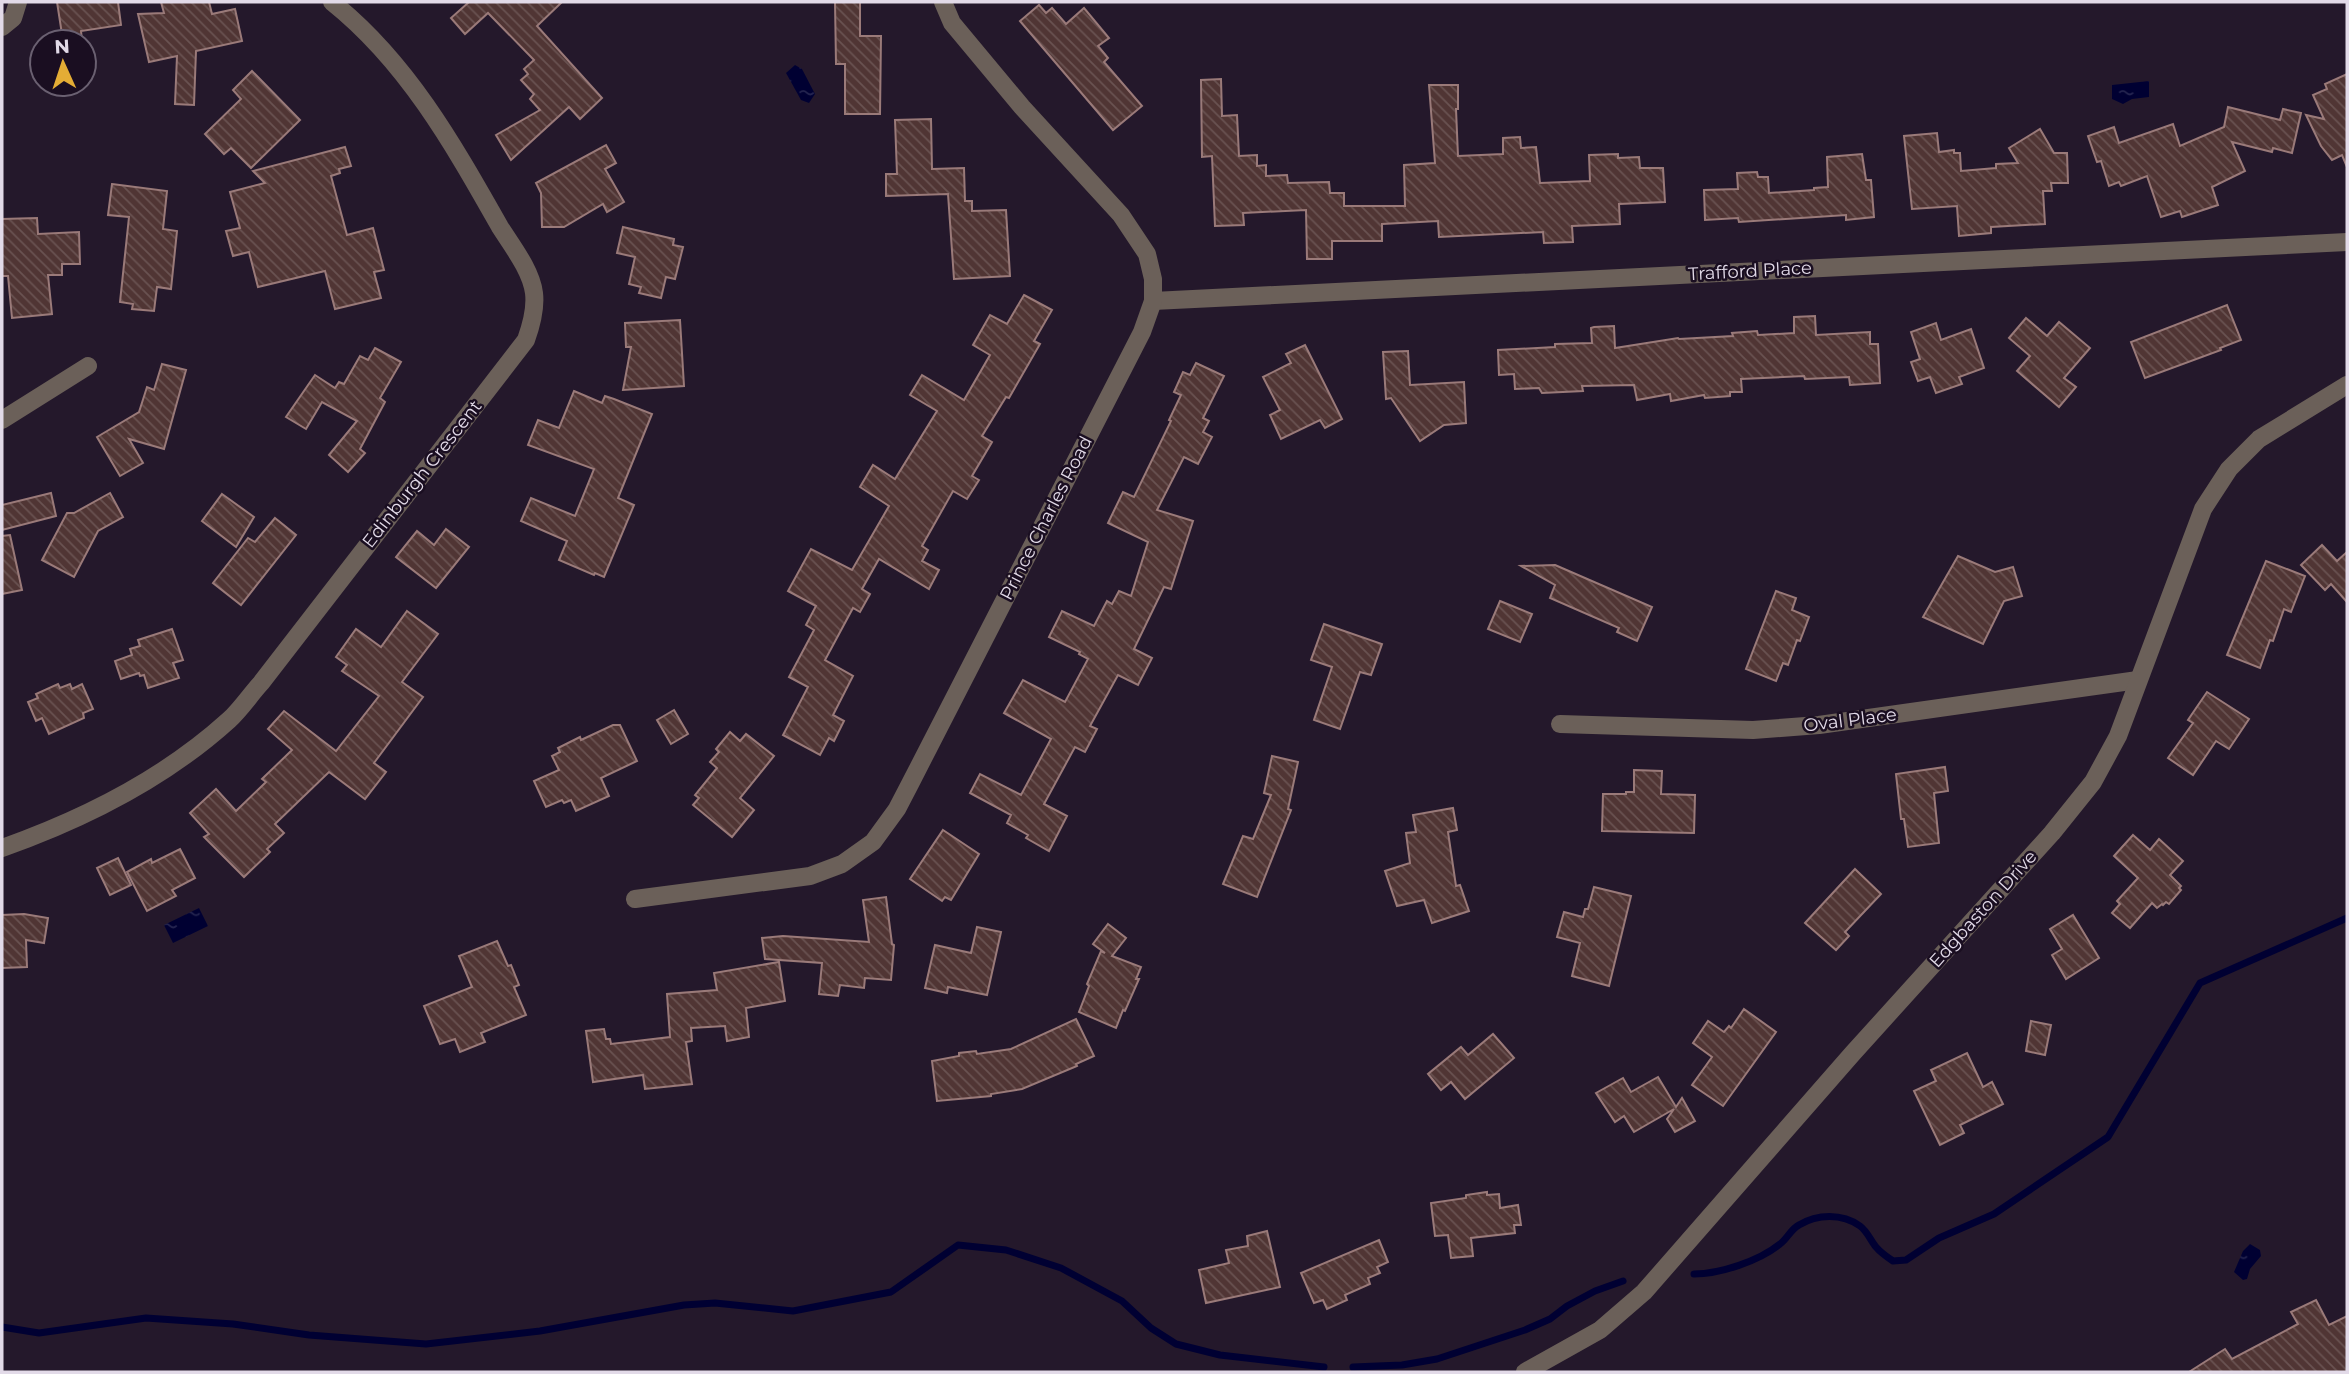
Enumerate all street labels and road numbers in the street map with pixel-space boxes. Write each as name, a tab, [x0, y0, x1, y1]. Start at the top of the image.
street label: Trafford Place	[1688, 257, 1812, 285]
street label: Edinburgh Crescent	[358, 396, 486, 552]
street label: Prince Charles Road	[995, 432, 1097, 604]
street label: Oval Place	[1802, 703, 1898, 737]
street label: Edgbaston Drive	[1925, 846, 2042, 972]

